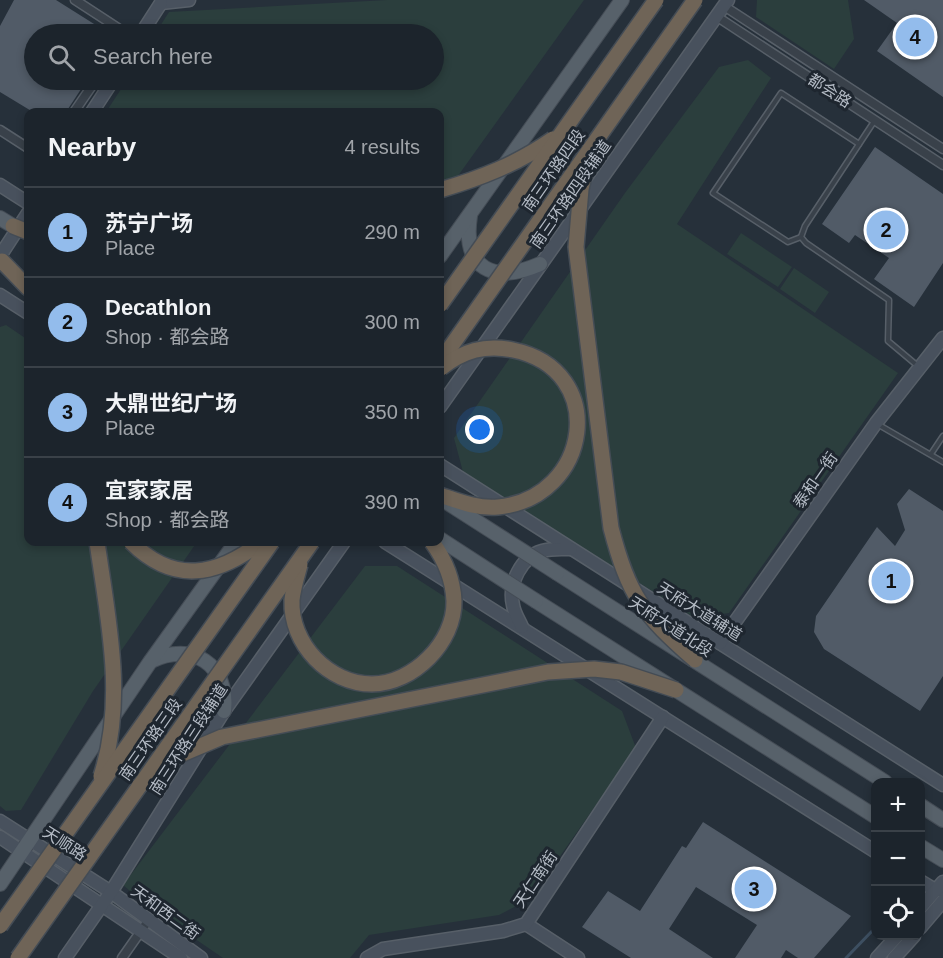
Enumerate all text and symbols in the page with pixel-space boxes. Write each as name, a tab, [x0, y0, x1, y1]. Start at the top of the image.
pin: 4	[896, 15, 934, 60]
search box	[24, 24, 444, 90]
icon: search	[45, 41, 78, 74]
text: Search here	[93, 44, 213, 69]
street label: 都会路	[805, 70, 854, 111]
street label: 南三环路四段	[519, 126, 588, 214]
text: Nearby	[48, 132, 136, 162]
text: 4 results	[344, 136, 420, 158]
street label: 南三环路四段辅道	[527, 137, 614, 252]
pin: 2	[866, 208, 906, 252]
text: 苏宁广场	[105, 211, 193, 236]
text: 1	[62, 221, 73, 243]
text: 290 m	[364, 221, 420, 243]
text: Place	[105, 237, 155, 259]
text: Decathlon	[105, 295, 211, 320]
text: 2	[62, 311, 73, 333]
text: 300 m	[364, 311, 420, 333]
text: Shop · 都会路	[105, 326, 229, 348]
text: 大鼎世纪广场	[105, 391, 237, 416]
text: 3	[62, 401, 73, 423]
text: 350 m	[364, 401, 420, 423]
your location	[465, 415, 494, 444]
text: Place	[105, 417, 155, 439]
street label: 泰和一街	[790, 449, 841, 511]
text: 宜家家居	[105, 478, 193, 503]
text: 4	[62, 491, 73, 513]
text: 390 m	[364, 491, 420, 513]
text: Shop · 都会路	[105, 509, 229, 531]
pin: 1	[872, 558, 910, 604]
street label: 天府大道辅道	[655, 579, 745, 644]
street label: 天府大道北段	[626, 593, 716, 660]
street label: 南三环路三段辅道	[146, 681, 230, 798]
street label: 南三环路三段	[116, 695, 185, 783]
map controls	[871, 778, 925, 940]
button: +	[871, 778, 925, 832]
street label: 天顺路	[40, 823, 89, 864]
button: −	[871, 832, 925, 886]
street label: 天仁南街	[510, 848, 560, 911]
pin: 3	[734, 866, 774, 912]
street label: 天和西二街	[128, 882, 203, 943]
button: locate	[871, 886, 925, 940]

